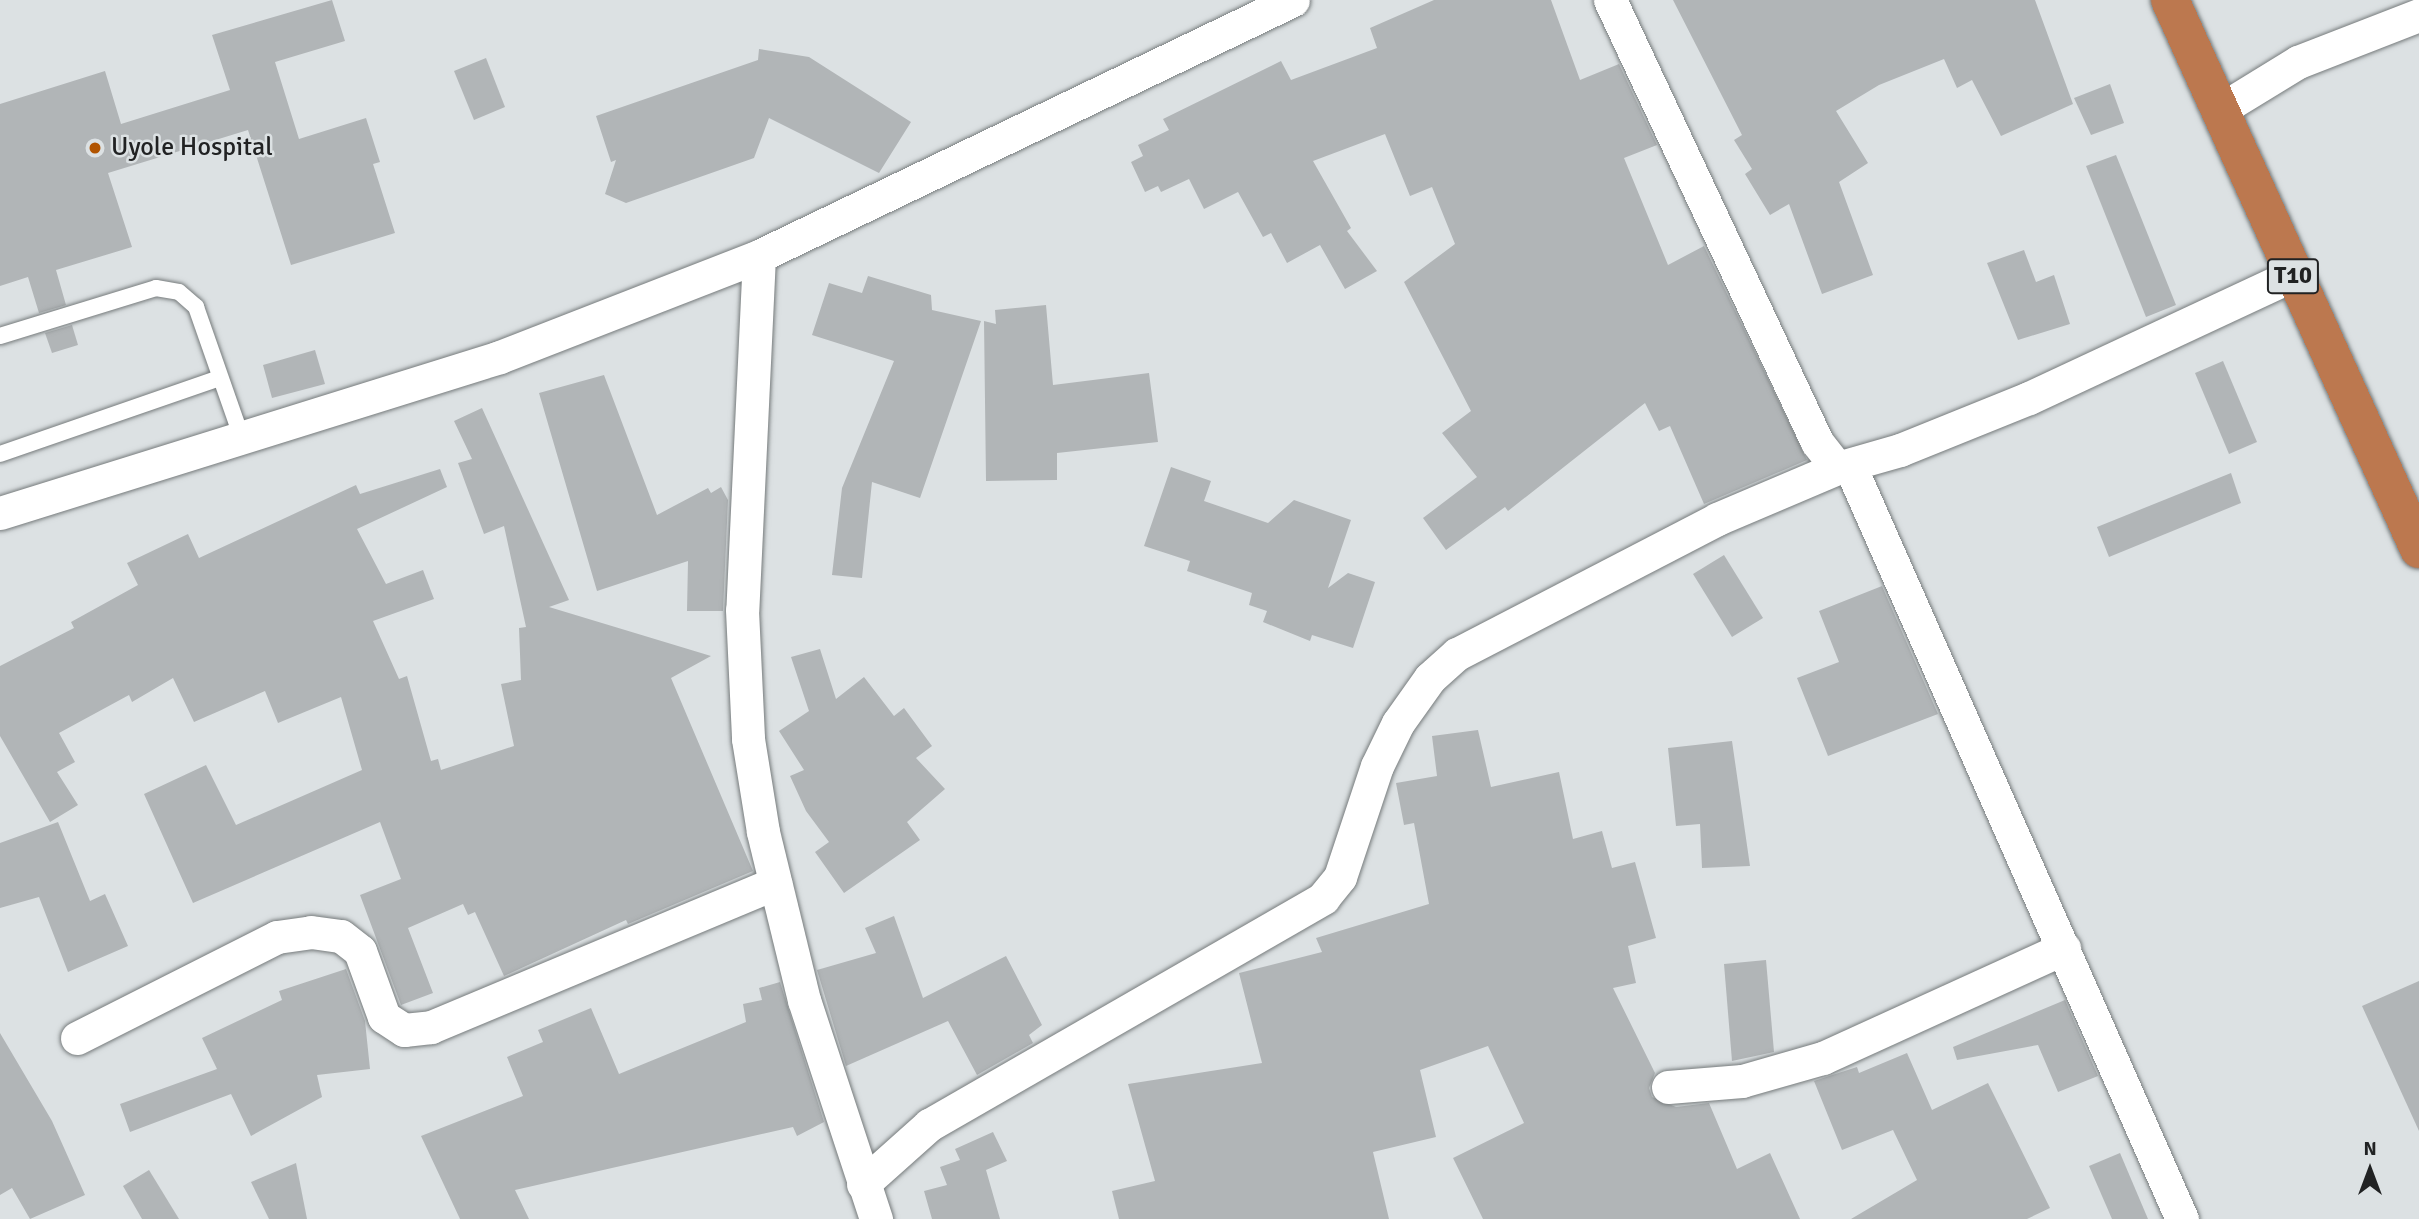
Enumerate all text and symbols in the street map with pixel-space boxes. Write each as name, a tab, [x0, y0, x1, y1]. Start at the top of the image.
place label: Uyole Hospital	[111, 132, 273, 164]
marker: Uyole Hospital	[85, 138, 105, 158]
road number: T10	[2267, 256, 2319, 296]
north arrow	[2335, 1135, 2405, 1205]
text: N	[2363, 1137, 2377, 1161]

